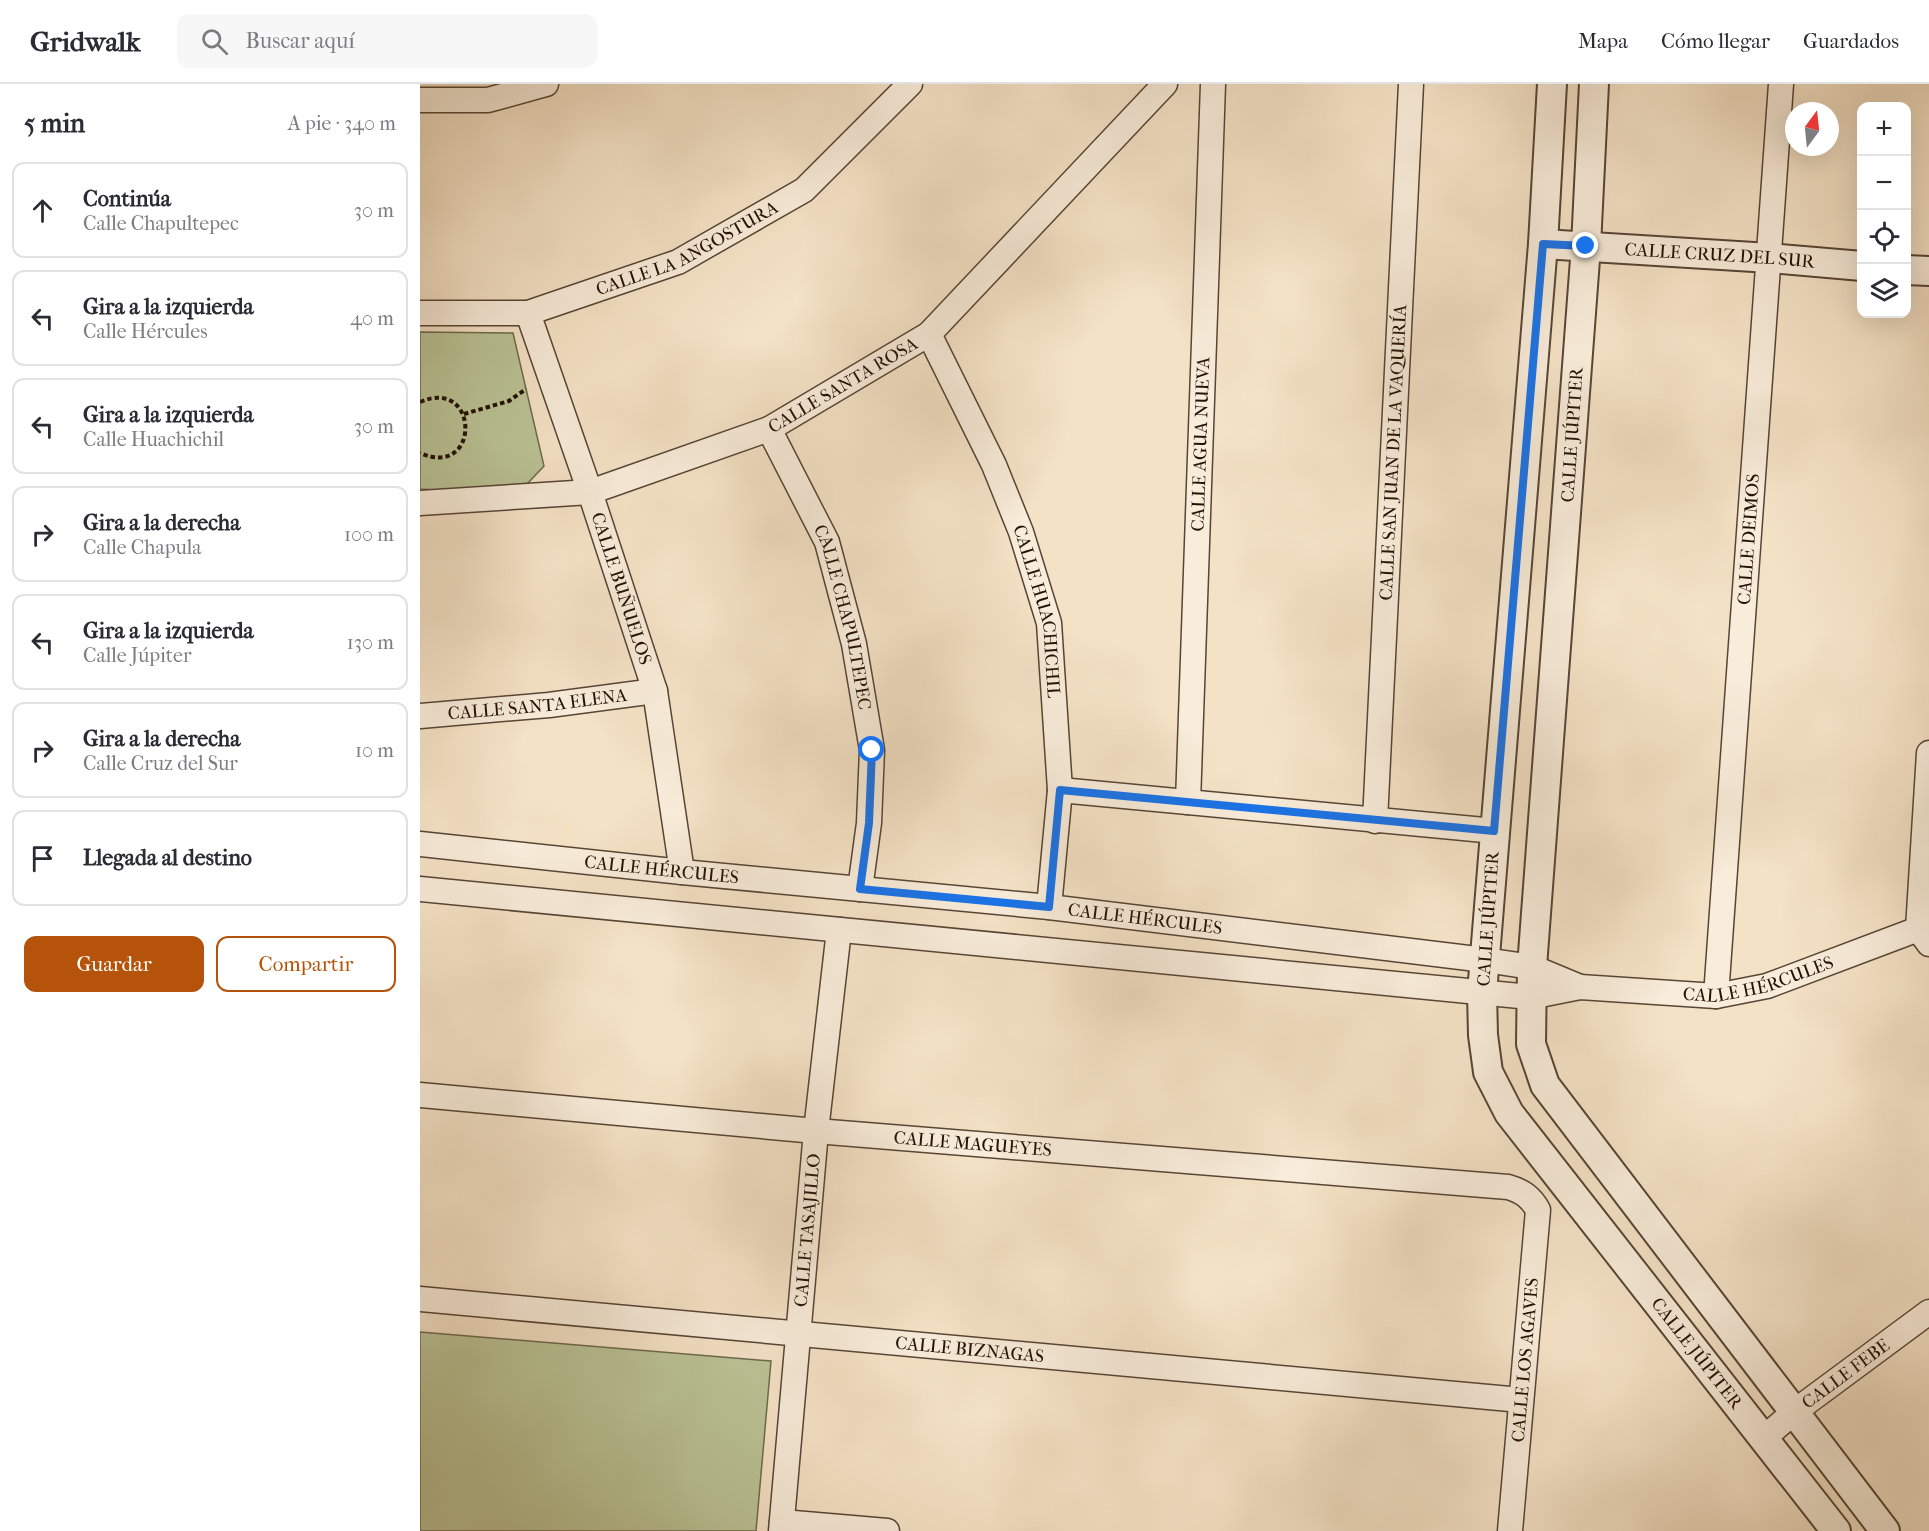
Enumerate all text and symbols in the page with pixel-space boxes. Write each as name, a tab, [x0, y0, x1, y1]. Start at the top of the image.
search box	[177, 14, 597, 68]
text: Gridwalk	[30, 25, 141, 58]
icon: search	[198, 25, 231, 58]
text: Buscar aquí	[246, 28, 355, 54]
text: Mapa	[1578, 29, 1628, 53]
text: Cómo llegar	[1661, 29, 1770, 53]
text: Guardados	[1803, 29, 1899, 53]
north arrow	[1785, 102, 1839, 156]
map controls	[1857, 102, 1911, 318]
button: +	[1857, 102, 1911, 156]
text: 5 min	[24, 108, 85, 139]
text: A pie · 340 m	[288, 112, 396, 135]
button: −	[1857, 156, 1911, 210]
text: Continúa	[83, 186, 171, 212]
icon: ahead	[26, 194, 59, 227]
street label: CALLE LA ANGOSTURA	[593, 197, 782, 300]
text: 30 m	[354, 199, 394, 222]
button: locate	[1857, 210, 1911, 264]
text: Calle Chapultepec	[83, 212, 239, 235]
route end	[1572, 232, 1598, 258]
street label: CALLE CRUZ DEL SUR	[1624, 239, 1816, 273]
button: layers	[1857, 264, 1911, 318]
text: Gira a la izquierda	[83, 294, 254, 320]
icon: left	[26, 302, 59, 335]
street label: CALLE SAN JUAN DE LA VAQUERÍA	[1376, 304, 1411, 601]
text: 40 m	[350, 307, 394, 330]
text: Calle Hércules	[83, 320, 208, 343]
street label: CALLE SANTA ROSA	[765, 333, 922, 438]
street label: CALLE AGUA NUEVA	[1187, 356, 1215, 532]
street label: CALLE JÚPITER	[1556, 366, 1588, 503]
text: Gira a la izquierda	[83, 402, 254, 428]
icon: left	[26, 410, 59, 443]
text: 30 m	[354, 415, 394, 438]
text: Calle Huachichil	[83, 428, 224, 451]
street label: CALLE DEIMOS	[1734, 473, 1764, 606]
text: Gira a la derecha	[83, 510, 240, 536]
street label: CALLE BUÑUELOS	[586, 510, 656, 668]
icon: right	[26, 518, 59, 551]
street label: CALLE CHAPULTEPEC	[809, 521, 875, 712]
street label: CALLE HUACHICHIL	[1008, 522, 1064, 699]
text: 100 m	[344, 523, 394, 546]
text: Calle Chapula	[83, 536, 202, 559]
text: Gira a la izquierda	[83, 618, 254, 644]
icon: left	[26, 626, 59, 659]
text: 130 m	[347, 631, 394, 654]
text: Calle Júpiter	[83, 644, 191, 667]
street label: CALLE SANTA ELENA	[447, 685, 629, 725]
text: Gira a la derecha	[83, 726, 240, 752]
icon: right	[26, 734, 59, 767]
route start	[858, 736, 884, 762]
text: 10 m	[355, 739, 394, 762]
text: Calle Cruz del Sur	[83, 752, 238, 775]
icon: arrive	[26, 842, 59, 875]
text: Llegada al destino	[83, 845, 252, 871]
street label: CALLE JÚPITER	[1472, 850, 1504, 987]
street label: CALLE HÉRCULES	[583, 852, 740, 888]
street label: CALLE HÉRCULES	[1067, 899, 1223, 939]
button: Guardar	[24, 936, 204, 992]
button: Compartir	[216, 936, 396, 992]
street label: CALLE HÉRCULES	[1682, 952, 1837, 1007]
street label: CALLE MAGUEYES	[893, 1127, 1053, 1161]
street label: CALLE TASAJILLO	[791, 1153, 825, 1308]
street label: CALLE LOS AGAVES	[1508, 1277, 1543, 1443]
street label: CALLE JÚPITER	[1647, 1294, 1747, 1414]
street label: CALLE BIZNAGAS	[894, 1333, 1045, 1367]
street label: CALLE FEBE	[1798, 1335, 1894, 1413]

